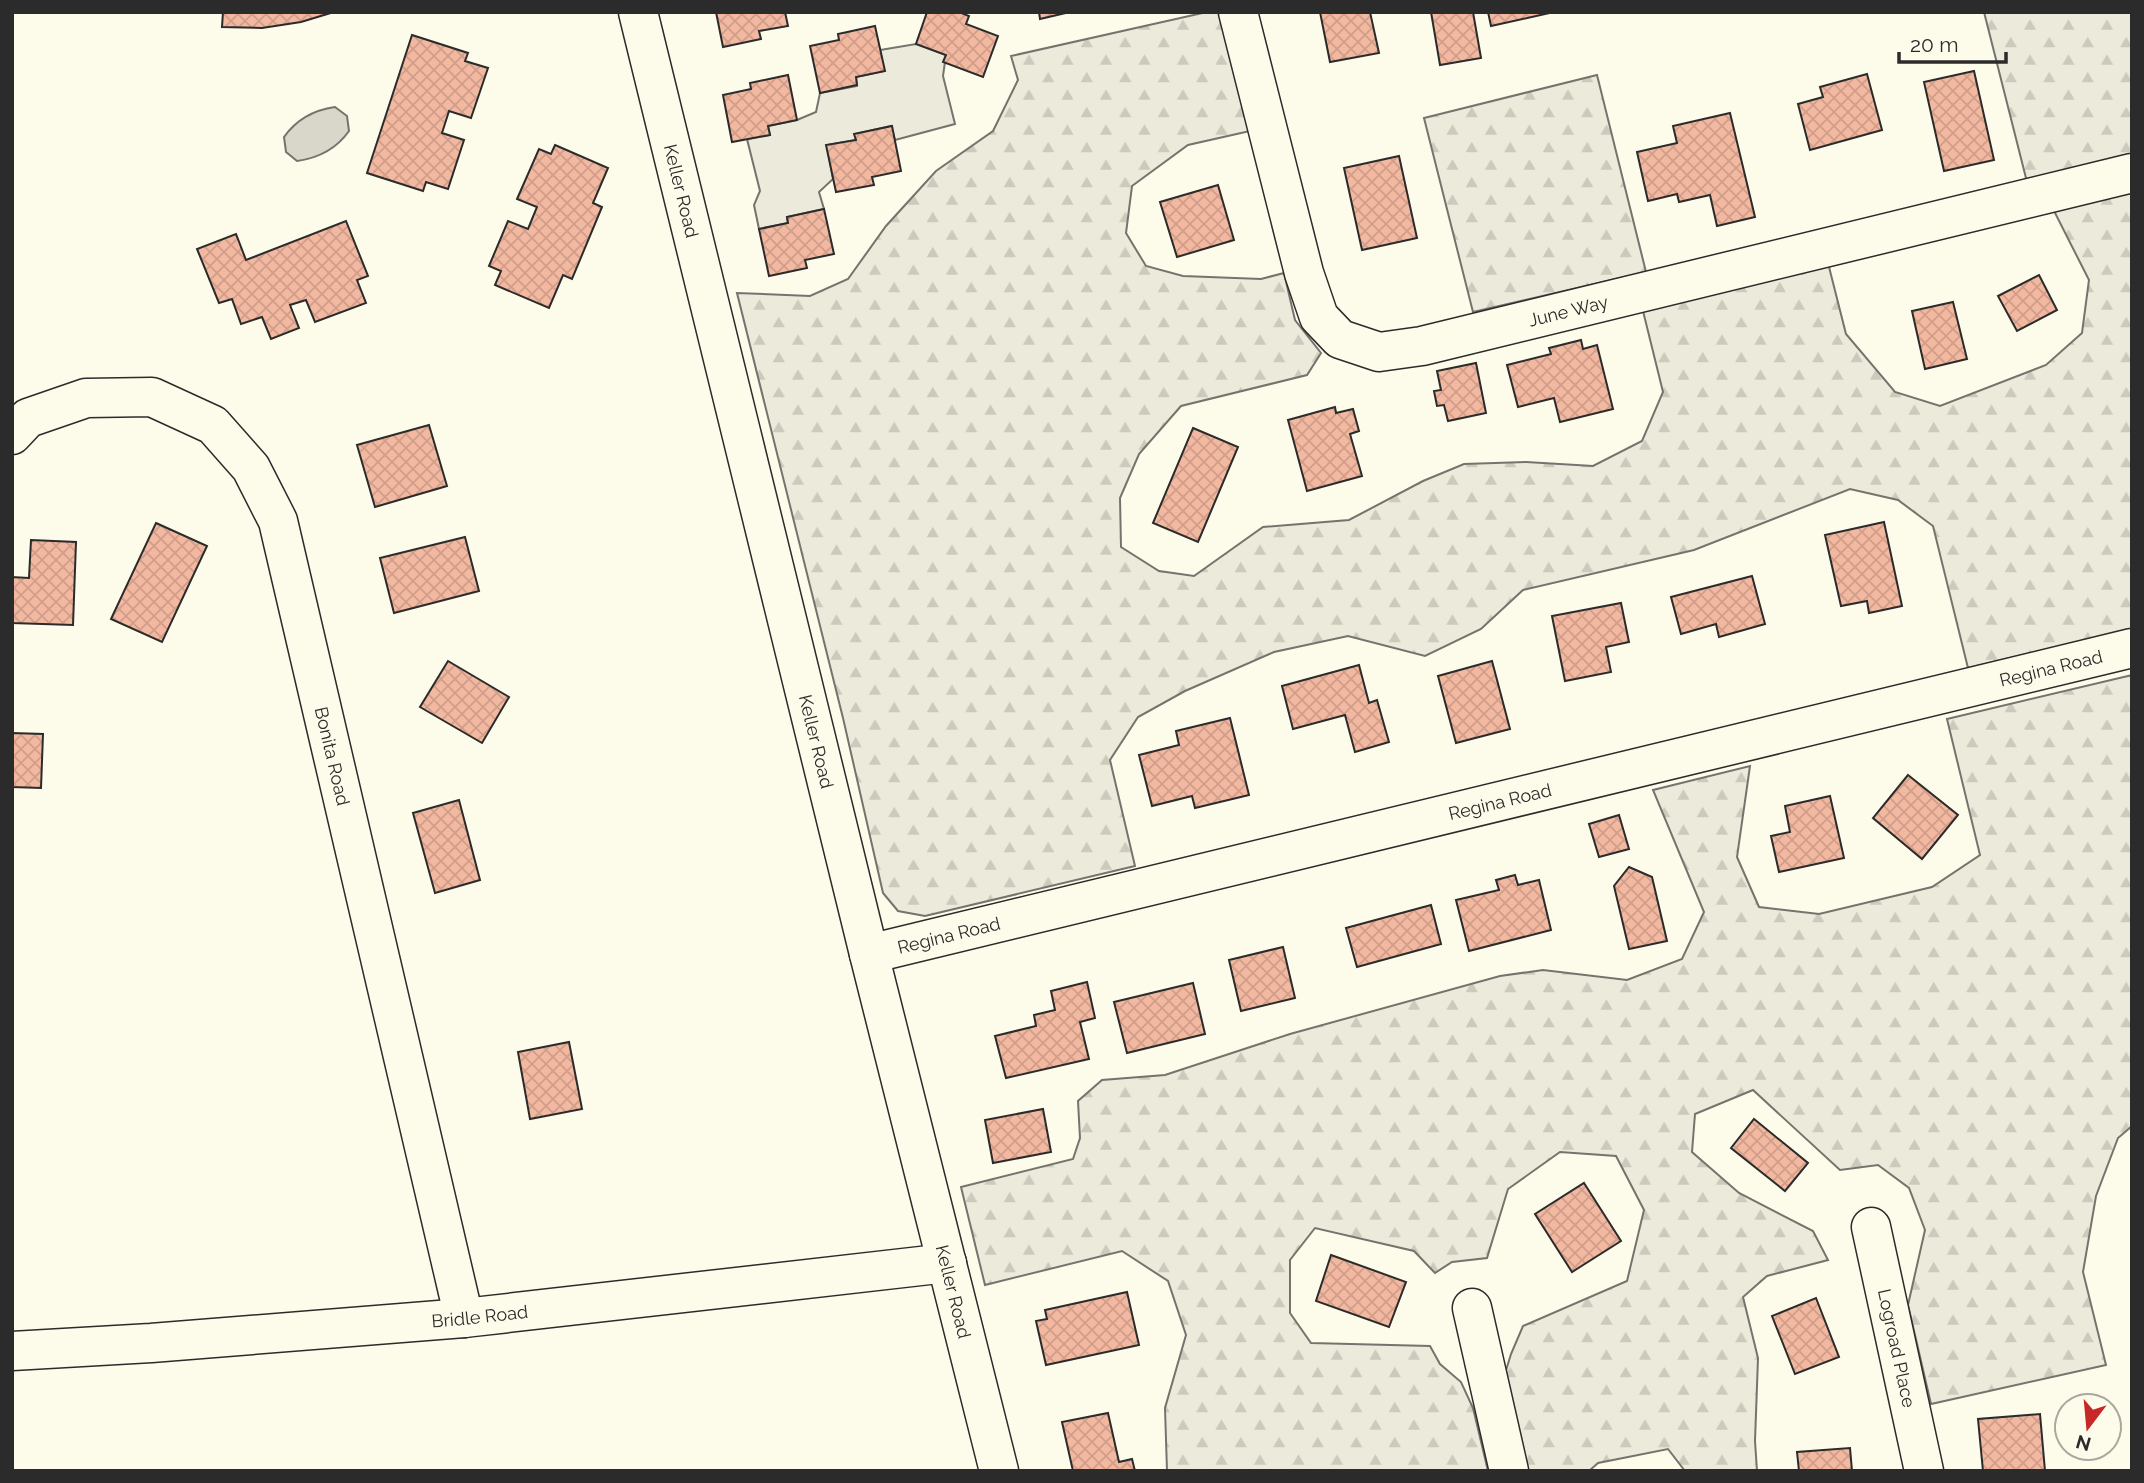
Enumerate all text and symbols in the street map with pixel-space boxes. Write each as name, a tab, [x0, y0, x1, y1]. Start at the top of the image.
scale bar	[1899, 21, 2006, 65]
text: 20 m	[1910, 32, 1958, 57]
street label: Keller Road	[660, 142, 703, 240]
street label: June Way	[1526, 290, 1610, 330]
street label: Regina Road	[1997, 645, 2104, 690]
street label: Keller Road	[795, 692, 838, 790]
street label: Bonita Road	[311, 705, 355, 807]
street label: Regina Road	[1446, 779, 1553, 824]
street label: Regina Road	[895, 912, 1002, 957]
street label: Keller Road	[932, 1243, 976, 1341]
street label: Logroad Place	[1874, 1287, 1920, 1410]
street label: Bridle Road	[431, 1300, 529, 1331]
north arrow	[2053, 1392, 2123, 1462]
text: N	[2073, 1431, 2093, 1456]

